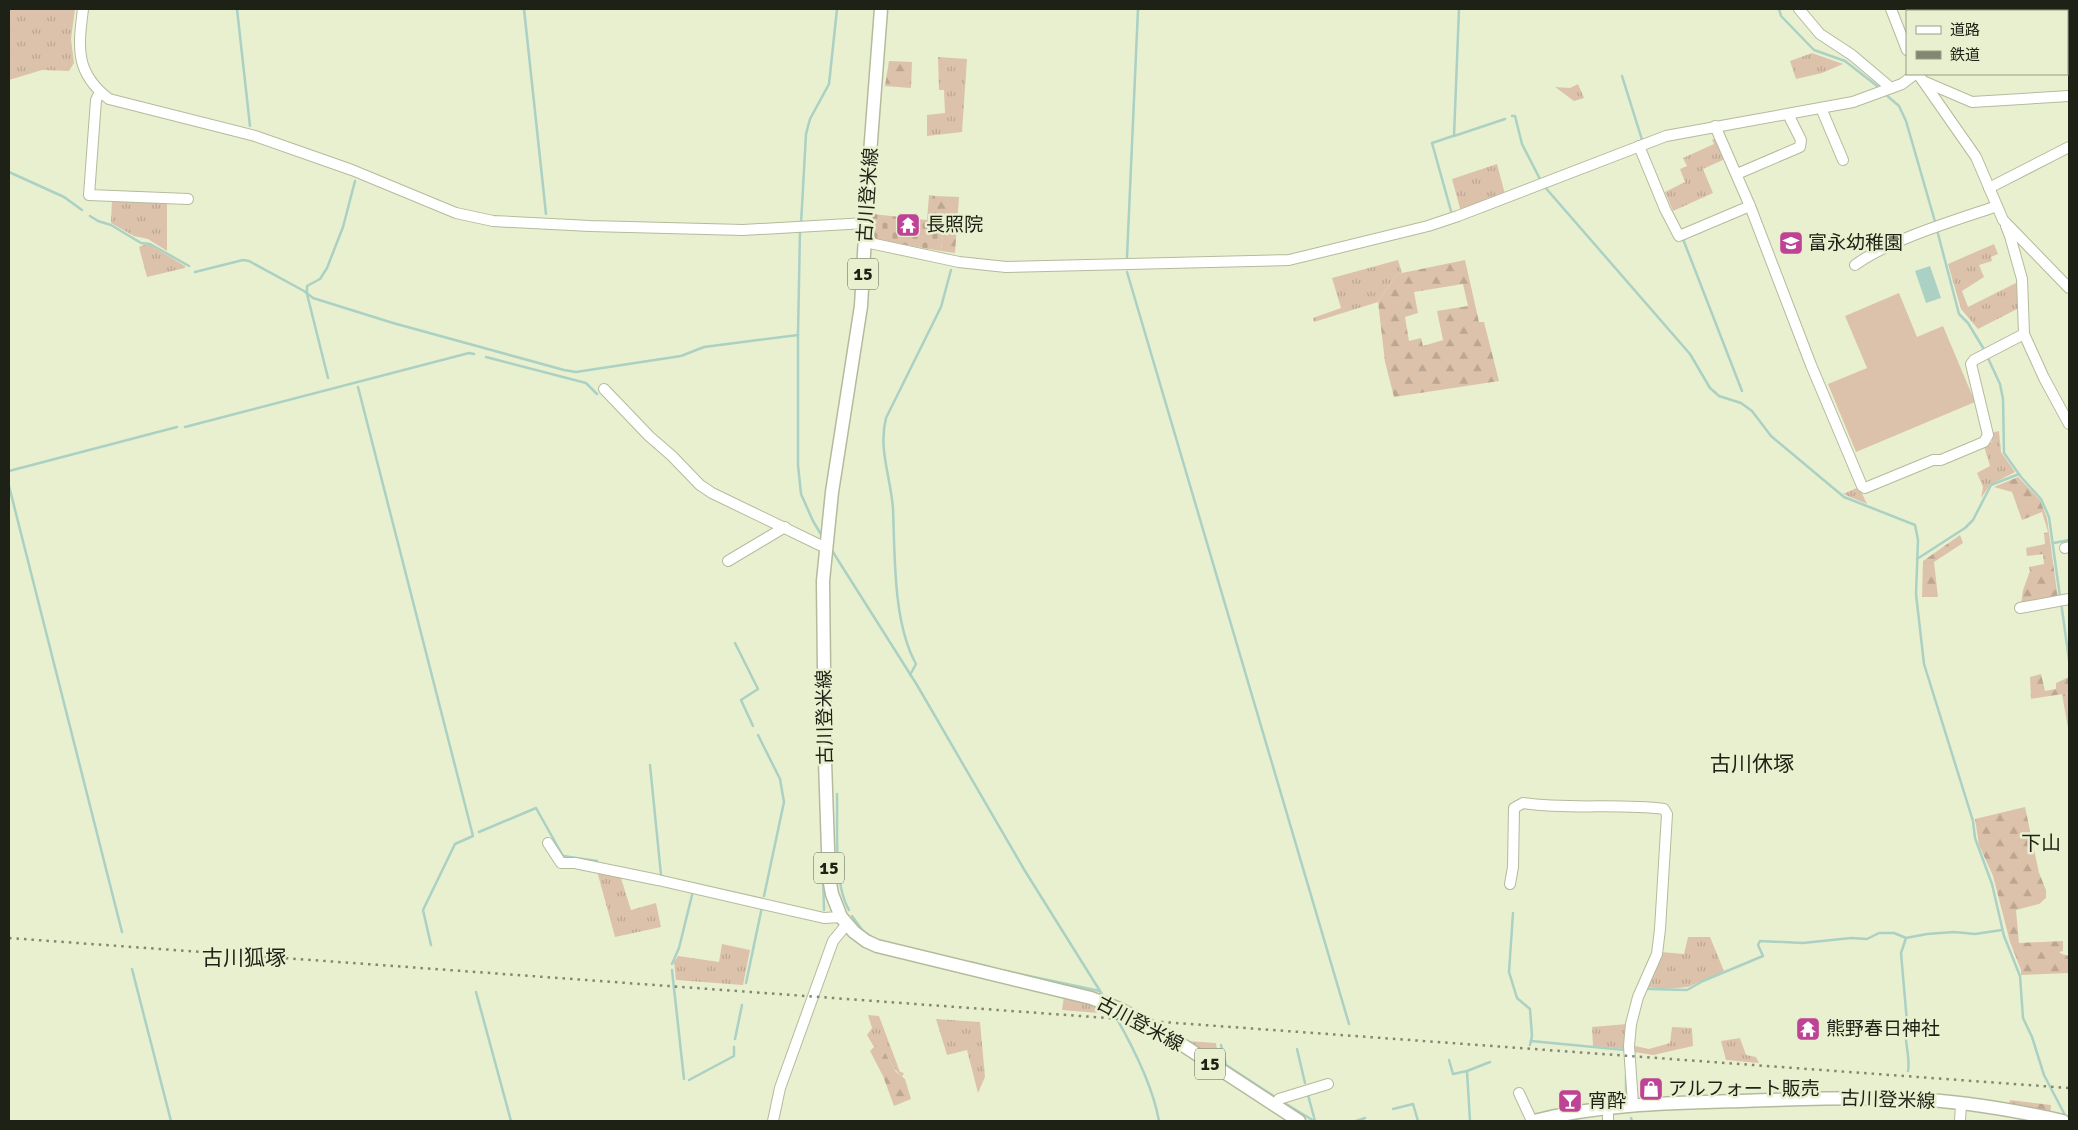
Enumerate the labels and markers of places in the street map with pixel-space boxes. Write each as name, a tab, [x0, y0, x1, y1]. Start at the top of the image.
temple icon: 長照院	[895, 212, 921, 238]
place label: 長照院	[926, 213, 983, 237]
school or university icon: 富永幼稚園	[1778, 230, 1804, 256]
place label: 富永幼稚園	[1808, 231, 1903, 255]
temple icon: 熊野春日神社	[1795, 1016, 1821, 1042]
place label: 熊野春日神社	[1826, 1017, 1940, 1041]
shop icon: アルフォート販売	[1638, 1076, 1664, 1102]
place label: アルフォート販売	[1668, 1077, 1820, 1101]
bar icon: 宵酔	[1557, 1088, 1583, 1114]
place label: 宵酔	[1588, 1089, 1626, 1113]

